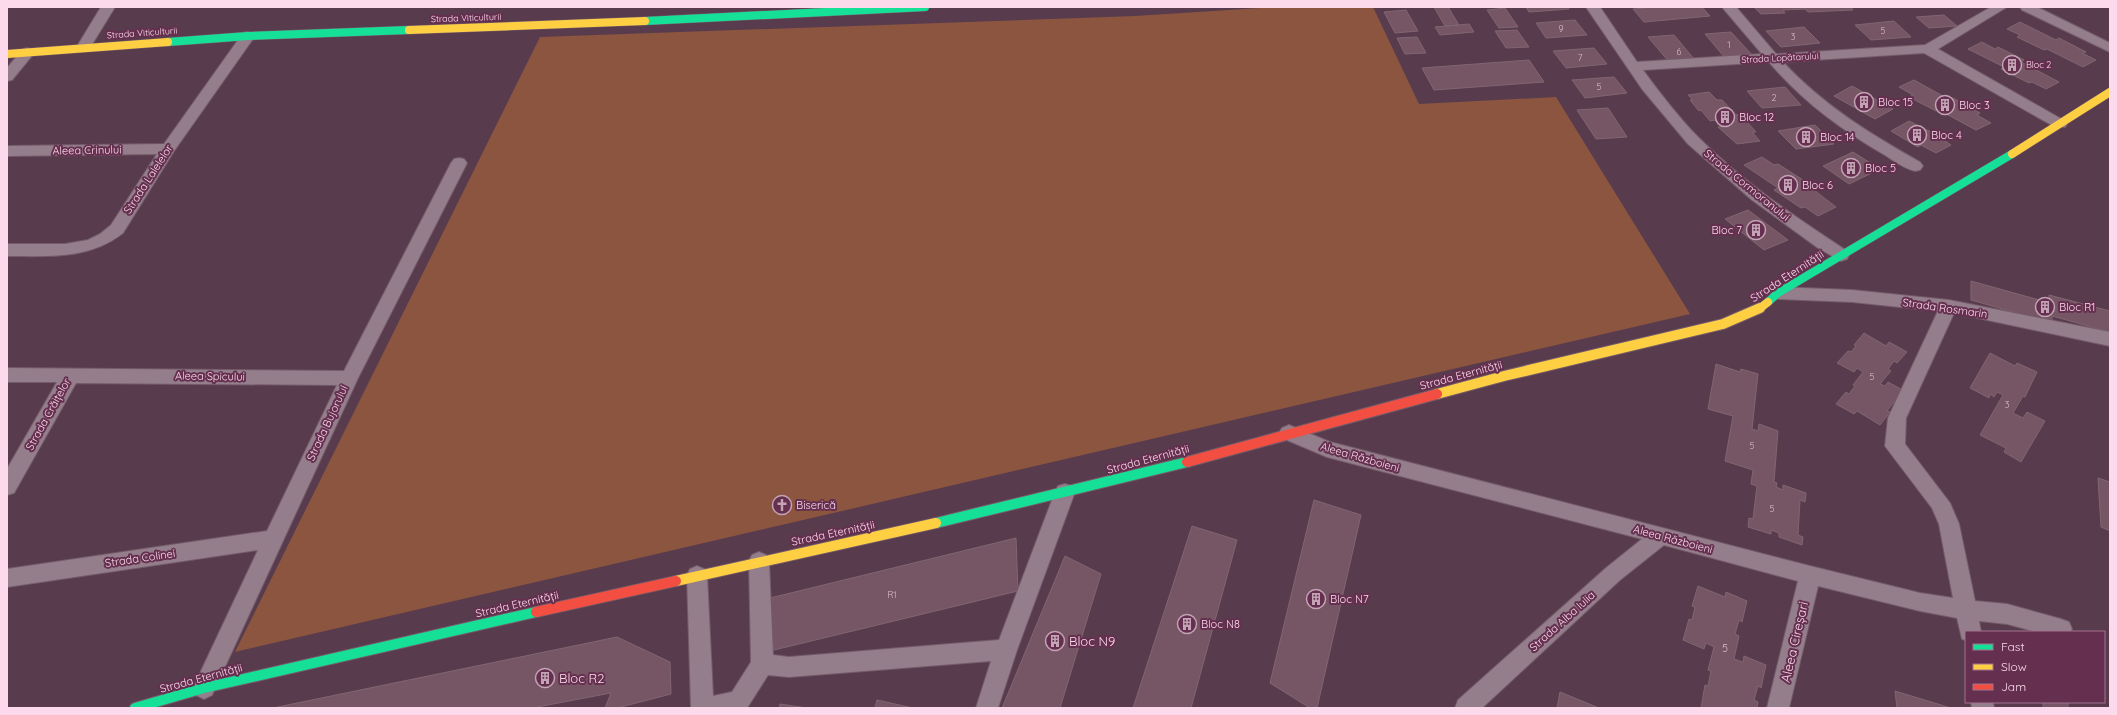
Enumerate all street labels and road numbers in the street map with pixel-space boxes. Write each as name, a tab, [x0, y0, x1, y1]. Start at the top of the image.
street label: Strada Viticulturii	[431, 11, 501, 24]
street label: Strada Viticulturii	[106, 25, 178, 40]
street label: Strada Lopătarului	[1741, 50, 1819, 65]
street label: Strada Lalelelor	[120, 141, 176, 216]
street label: Aleea Crinului	[52, 142, 122, 158]
street label: Strada Cormoranului	[1701, 146, 1793, 224]
street label: Strada Eternității	[1748, 247, 1826, 305]
street label: Strada Rosmarin	[1902, 295, 1988, 321]
street label: Strada Eternității	[1418, 357, 1504, 393]
street label: Aleea Spicului	[175, 368, 245, 384]
street label: Strada Crăițelor	[22, 375, 74, 453]
street label: Strada Bujorului	[303, 383, 351, 463]
street label: Aleea Războieni	[1319, 439, 1401, 475]
street label: Strada Eternității	[1105, 441, 1191, 477]
street label: Strada Eternității	[790, 517, 876, 549]
street label: Aleea Războieni	[1632, 522, 1714, 556]
street label: Strada Colinei	[104, 546, 176, 570]
street label: Strada Eternității	[474, 588, 560, 620]
street label: Strada Alba Iulia	[1526, 588, 1598, 654]
street label: Aleea Cireșari	[1777, 600, 1811, 684]
street label: Strada Eternității	[158, 660, 244, 696]

